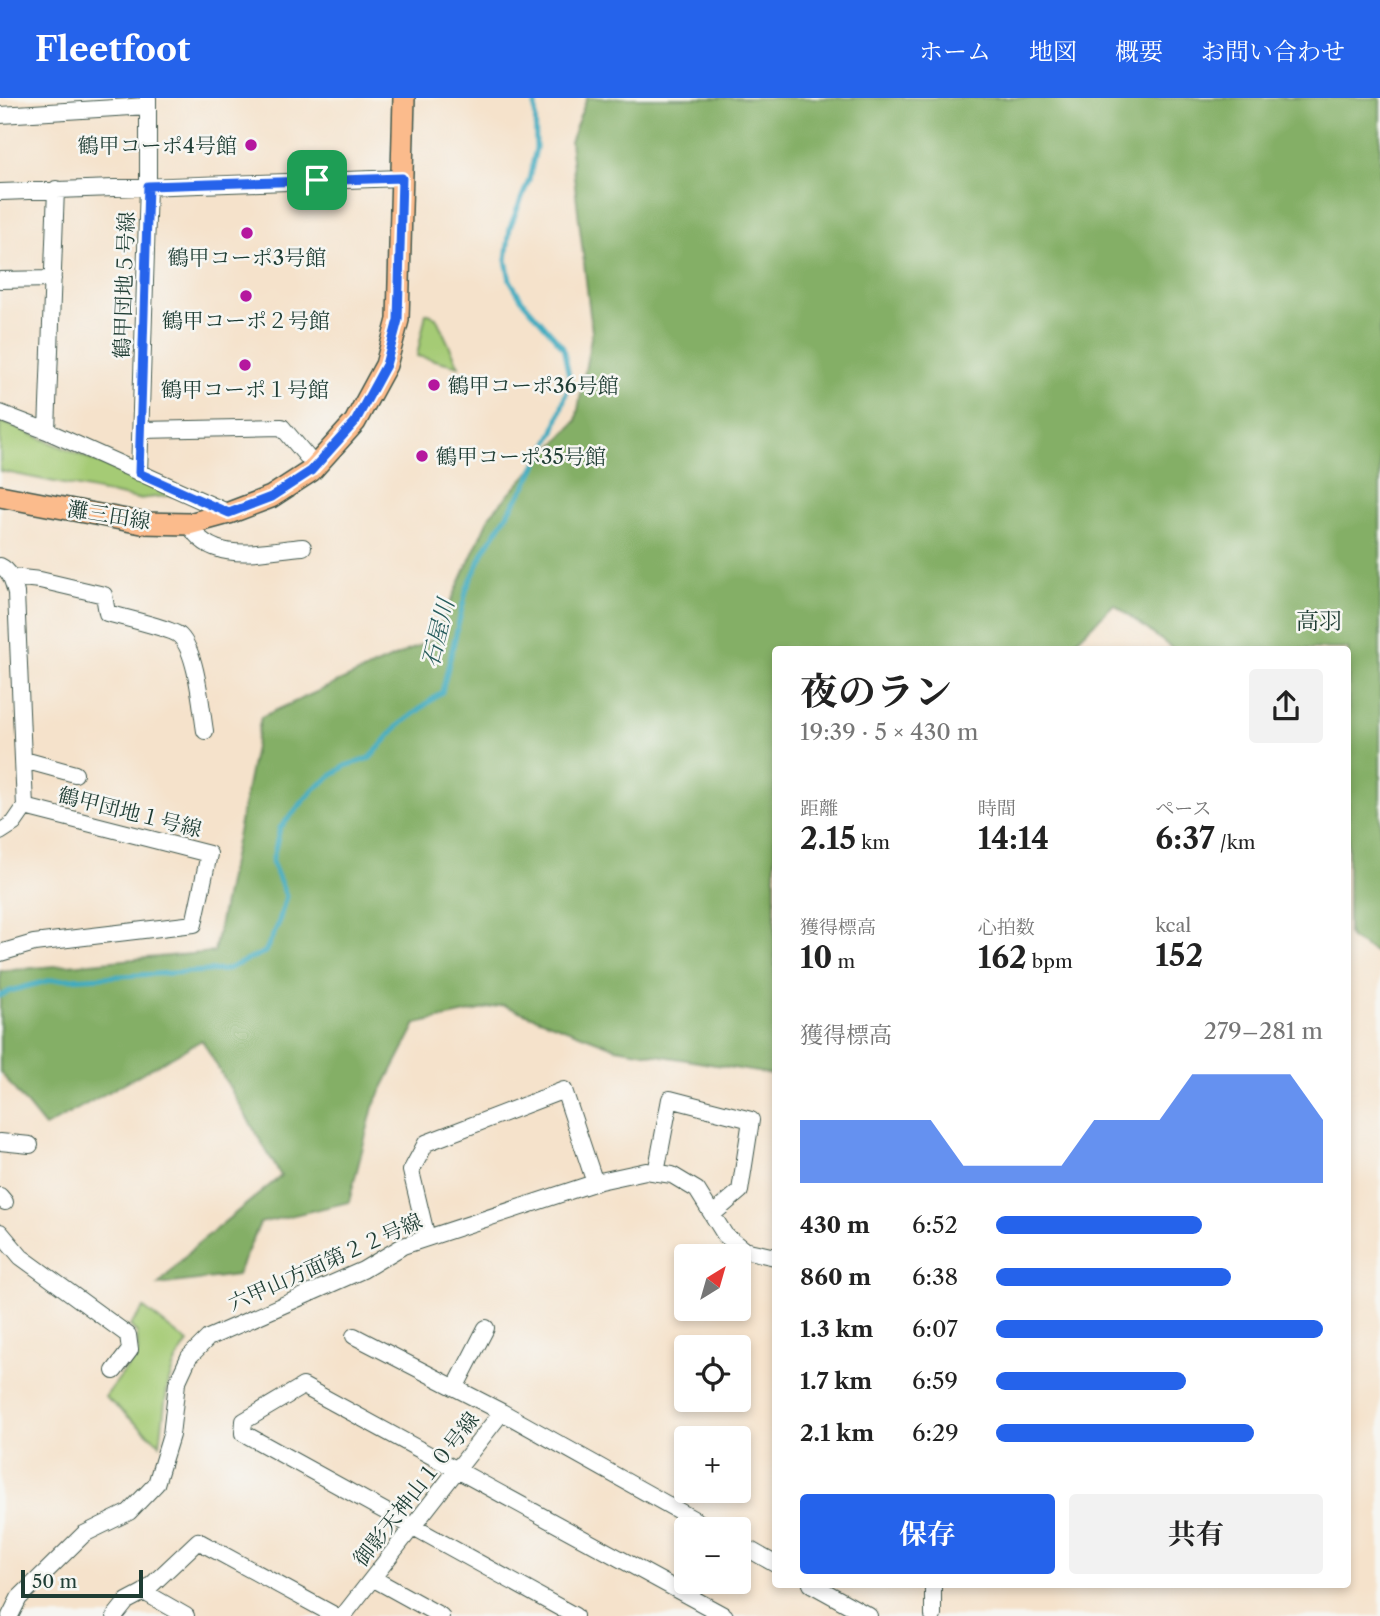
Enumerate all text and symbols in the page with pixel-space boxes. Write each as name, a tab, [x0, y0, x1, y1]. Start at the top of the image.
text: Fleetfoot	[35, 29, 190, 70]
text: ホーム	[919, 37, 991, 66]
text: 地図	[1029, 37, 1077, 66]
text: 概要	[1115, 37, 1163, 66]
text: お問い合わせ	[1201, 37, 1345, 66]
place label: 鶴甲コーポ4号館	[78, 133, 237, 158]
marker: 鶴甲コーポ4号館	[243, 137, 259, 153]
pin	[287, 150, 347, 210]
icon: arrive	[298, 161, 336, 199]
street label: 鶴甲団地５号線	[109, 211, 139, 359]
marker: 鶴甲コーポ3号館	[239, 225, 255, 241]
place label: 鶴甲コーポ3号館	[168, 245, 326, 270]
marker: 鶴甲コーポ２号館	[238, 288, 254, 304]
place label: 鶴甲コーポ２号館	[162, 308, 330, 333]
marker: 鶴甲コーポ１号館	[237, 357, 253, 373]
place label: 鶴甲コーポ36号館	[448, 373, 619, 398]
place label: 鶴甲コーポ１号館	[161, 377, 329, 402]
marker: 鶴甲コーポ36号館	[426, 377, 442, 393]
place label: 鶴甲コーポ35号館	[436, 444, 606, 469]
marker: 鶴甲コーポ35号館	[414, 448, 430, 464]
street label: 灘三田線	[66, 496, 152, 534]
water label: 石屋川	[416, 593, 461, 670]
district label: 高羽	[1296, 607, 1342, 635]
text: 夜のラン	[800, 668, 952, 715]
button: share	[1249, 669, 1323, 743]
text: 19:39 · 5 × 430 m	[800, 718, 978, 746]
street label: 鶴甲団地１号線	[56, 782, 204, 842]
text: 距離	[800, 797, 838, 820]
text: 時間	[978, 797, 1016, 820]
text: ペース	[1155, 797, 1211, 820]
text: 2.15	[800, 820, 856, 857]
text: 14:14	[978, 820, 1049, 857]
text: 6:37	[1155, 820, 1215, 857]
text: km	[856, 831, 890, 854]
text: /km	[1215, 831, 1255, 854]
text: kcal	[1155, 914, 1191, 937]
text: 獲得標高	[800, 916, 876, 939]
text: 心拍数	[978, 916, 1035, 939]
text: 152	[1155, 937, 1203, 974]
text: 10	[800, 939, 832, 976]
text: 162	[978, 939, 1027, 976]
text: m	[832, 950, 855, 973]
text: bpm	[1027, 950, 1073, 973]
text: 279–281 m	[1204, 1017, 1323, 1045]
text: 獲得標高	[800, 1021, 892, 1049]
street label: 六甲山方面第２２号線	[224, 1208, 426, 1316]
text: 430 m	[800, 1211, 870, 1239]
text: 6:52	[912, 1211, 958, 1239]
north arrow	[674, 1244, 751, 1321]
map controls	[674, 1244, 751, 1594]
text: 860 m	[800, 1263, 871, 1291]
text: 6:38	[912, 1263, 958, 1291]
text: 1.3 km	[800, 1315, 874, 1343]
text: 6:07	[912, 1315, 958, 1343]
button: locate	[674, 1335, 751, 1412]
text: 1.7 km	[800, 1367, 872, 1395]
text: 6:59	[912, 1367, 958, 1395]
street label: 御影天神山１０号線	[348, 1407, 484, 1571]
text: 2.1 km	[800, 1419, 874, 1447]
text: 6:29	[912, 1419, 959, 1447]
button: +	[674, 1426, 751, 1503]
button: 保存	[800, 1494, 1055, 1574]
button: 共有	[1069, 1494, 1323, 1574]
button: −	[674, 1517, 751, 1594]
scale bar	[21, 1567, 144, 1599]
text: 50 m	[32, 1570, 77, 1593]

